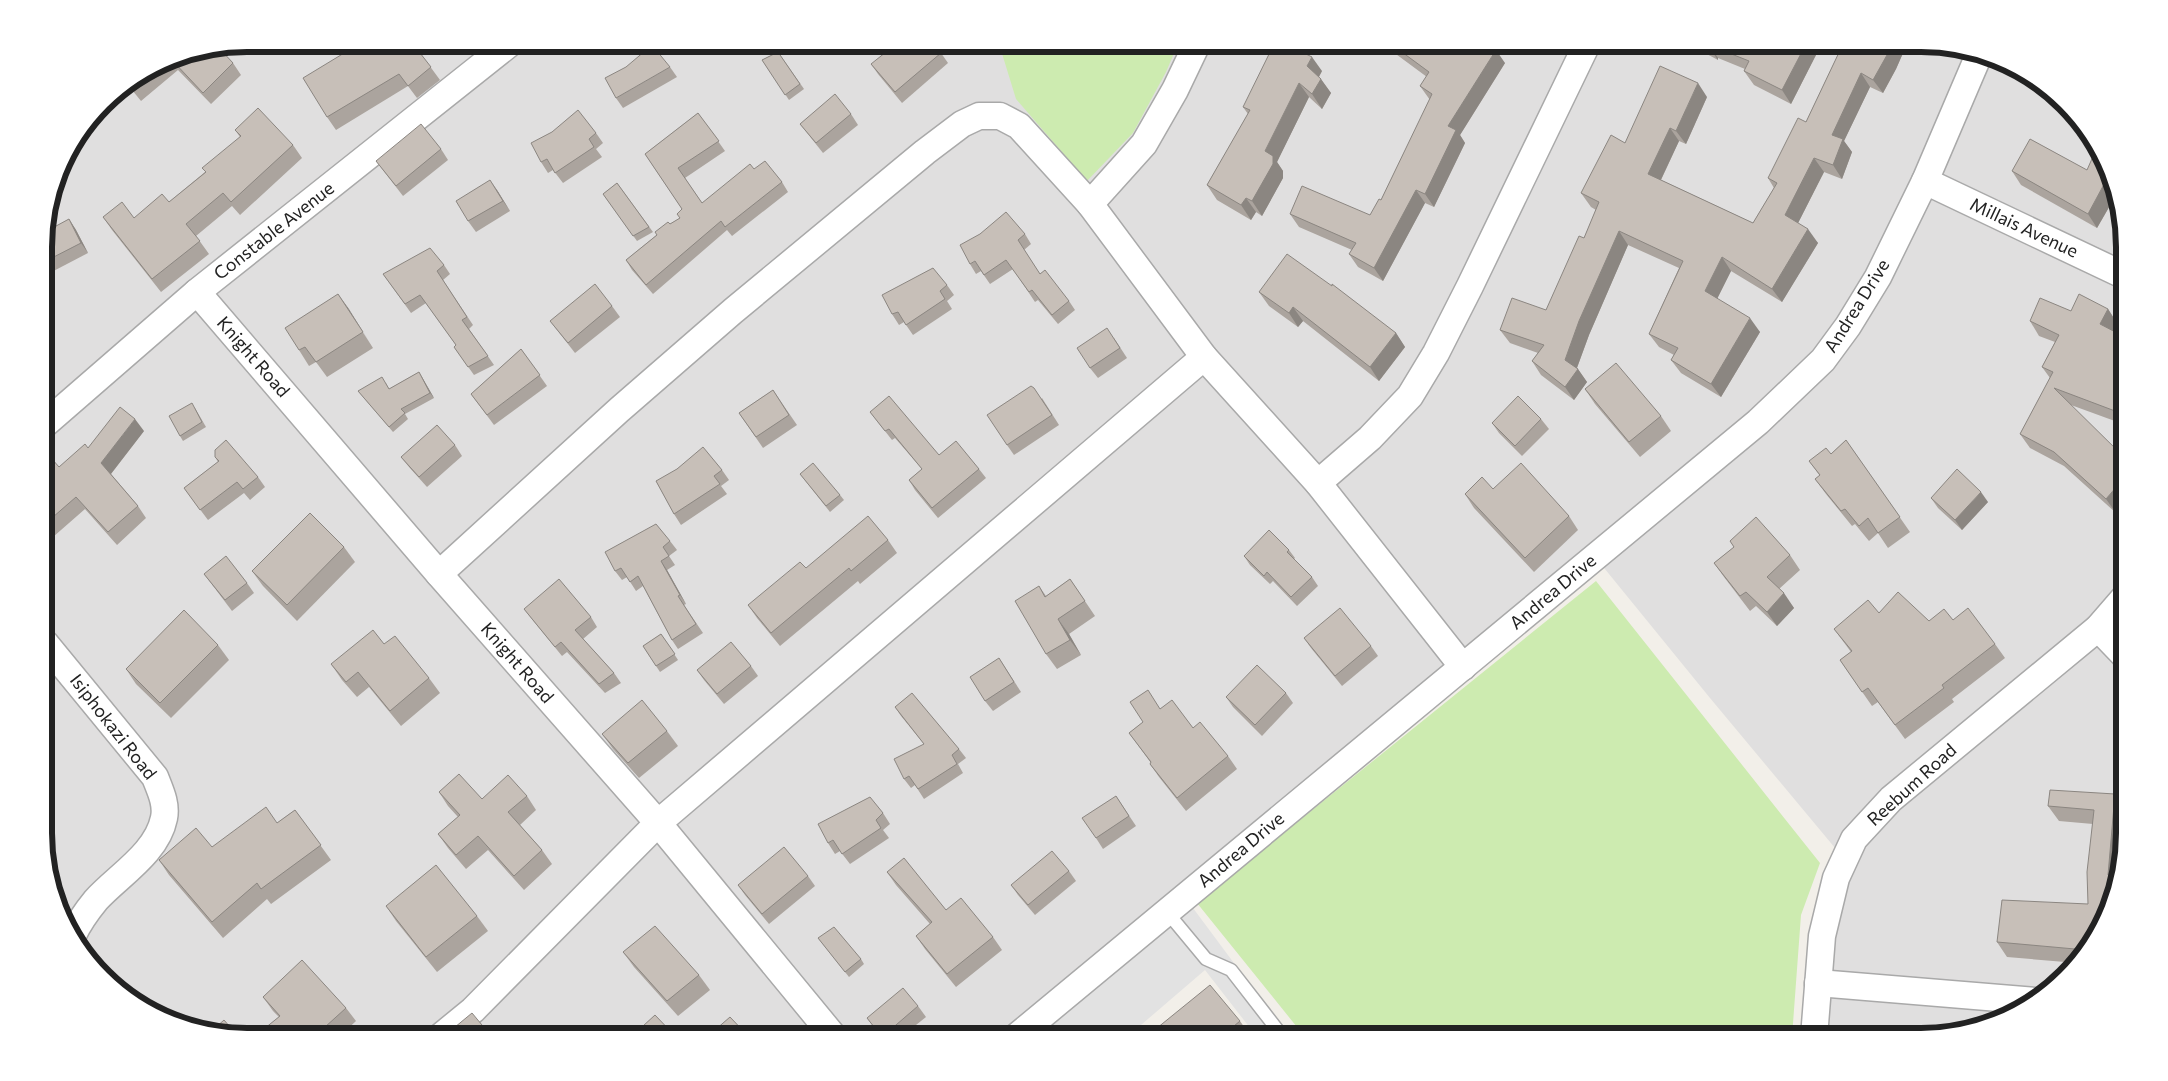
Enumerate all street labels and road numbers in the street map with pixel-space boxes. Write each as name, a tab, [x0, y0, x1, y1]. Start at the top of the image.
street label: Constable Avenue	[209, 176, 338, 284]
street label: Millais Avenue	[1967, 192, 2082, 262]
street label: Andrea Drive	[1819, 255, 1894, 356]
street label: Knight Road	[213, 311, 295, 401]
street label: Andrea Drive	[1505, 549, 1600, 634]
street label: Knight Road	[477, 617, 559, 707]
street label: Isiphokazi Road	[66, 669, 162, 784]
street label: Reebum Road	[1862, 738, 1960, 830]
street label: Andrea Drive	[1193, 807, 1288, 892]

